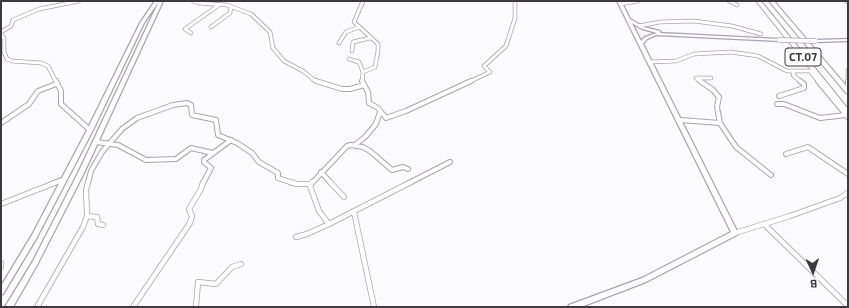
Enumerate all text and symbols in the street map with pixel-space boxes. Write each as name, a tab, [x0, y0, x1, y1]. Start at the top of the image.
road number: CT.07	[785, 48, 821, 66]
north arrow	[793, 252, 833, 292]
text: B	[810, 278, 818, 291]

